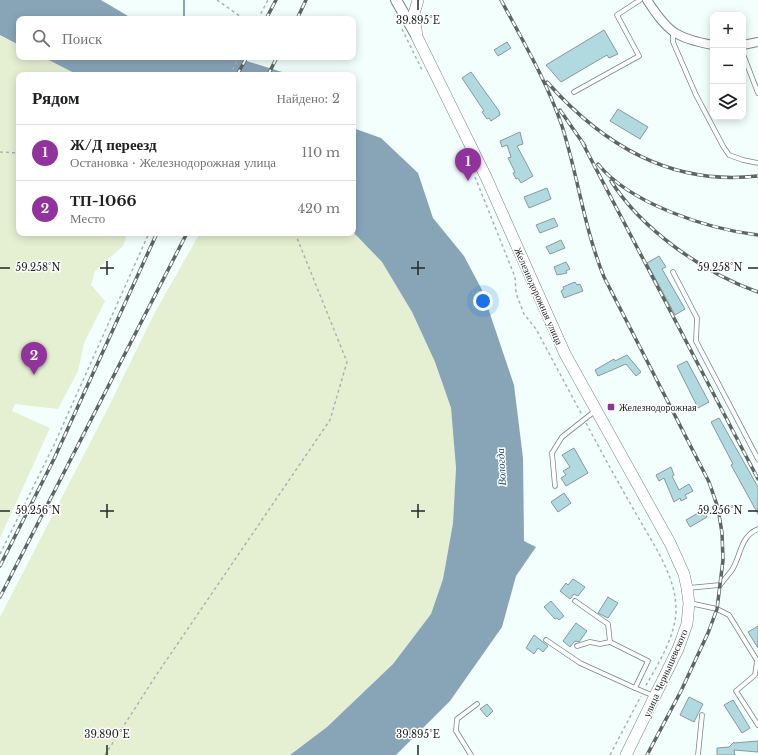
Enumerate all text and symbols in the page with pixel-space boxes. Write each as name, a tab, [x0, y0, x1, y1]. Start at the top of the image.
map controls	[710, 12, 746, 120]
button: +	[710, 12, 746, 48]
text: 39.895°E	[396, 14, 440, 27]
search box	[16, 16, 356, 60]
icon: search	[30, 27, 52, 49]
text: Поиск	[62, 29, 102, 48]
button: −	[710, 48, 746, 84]
button: layers	[710, 84, 746, 120]
text: Рядом	[32, 88, 80, 109]
text: Найдено: 2	[277, 90, 340, 107]
text: Ж/Д переезд	[70, 135, 157, 154]
text: 1	[42, 144, 48, 161]
text: 110 m	[301, 144, 340, 161]
pin: 1	[455, 148, 481, 181]
text: Остановка · Железнодорожная улица	[70, 154, 276, 171]
text: ТП-1066	[70, 191, 137, 210]
text: 2	[41, 200, 49, 217]
text: 420 m	[297, 200, 340, 217]
text: Место	[70, 210, 105, 227]
street label: Железнодорожная улица	[511, 246, 566, 347]
text: 59.258°N	[16, 261, 60, 274]
text: 59.258°N	[698, 261, 742, 274]
your location	[473, 291, 493, 311]
pin: 2	[21, 342, 47, 375]
place label: Железнодорожная	[619, 401, 697, 414]
marker: Железнодорожная	[606, 402, 616, 412]
water label: Вологда	[493, 447, 509, 486]
text: 59.256°N	[15, 504, 61, 517]
text: 59.256°N	[697, 504, 743, 517]
street label: улица Чернышевского	[640, 627, 691, 719]
text: 39.890°E	[84, 728, 130, 741]
text: 39.895°E	[396, 728, 440, 741]

